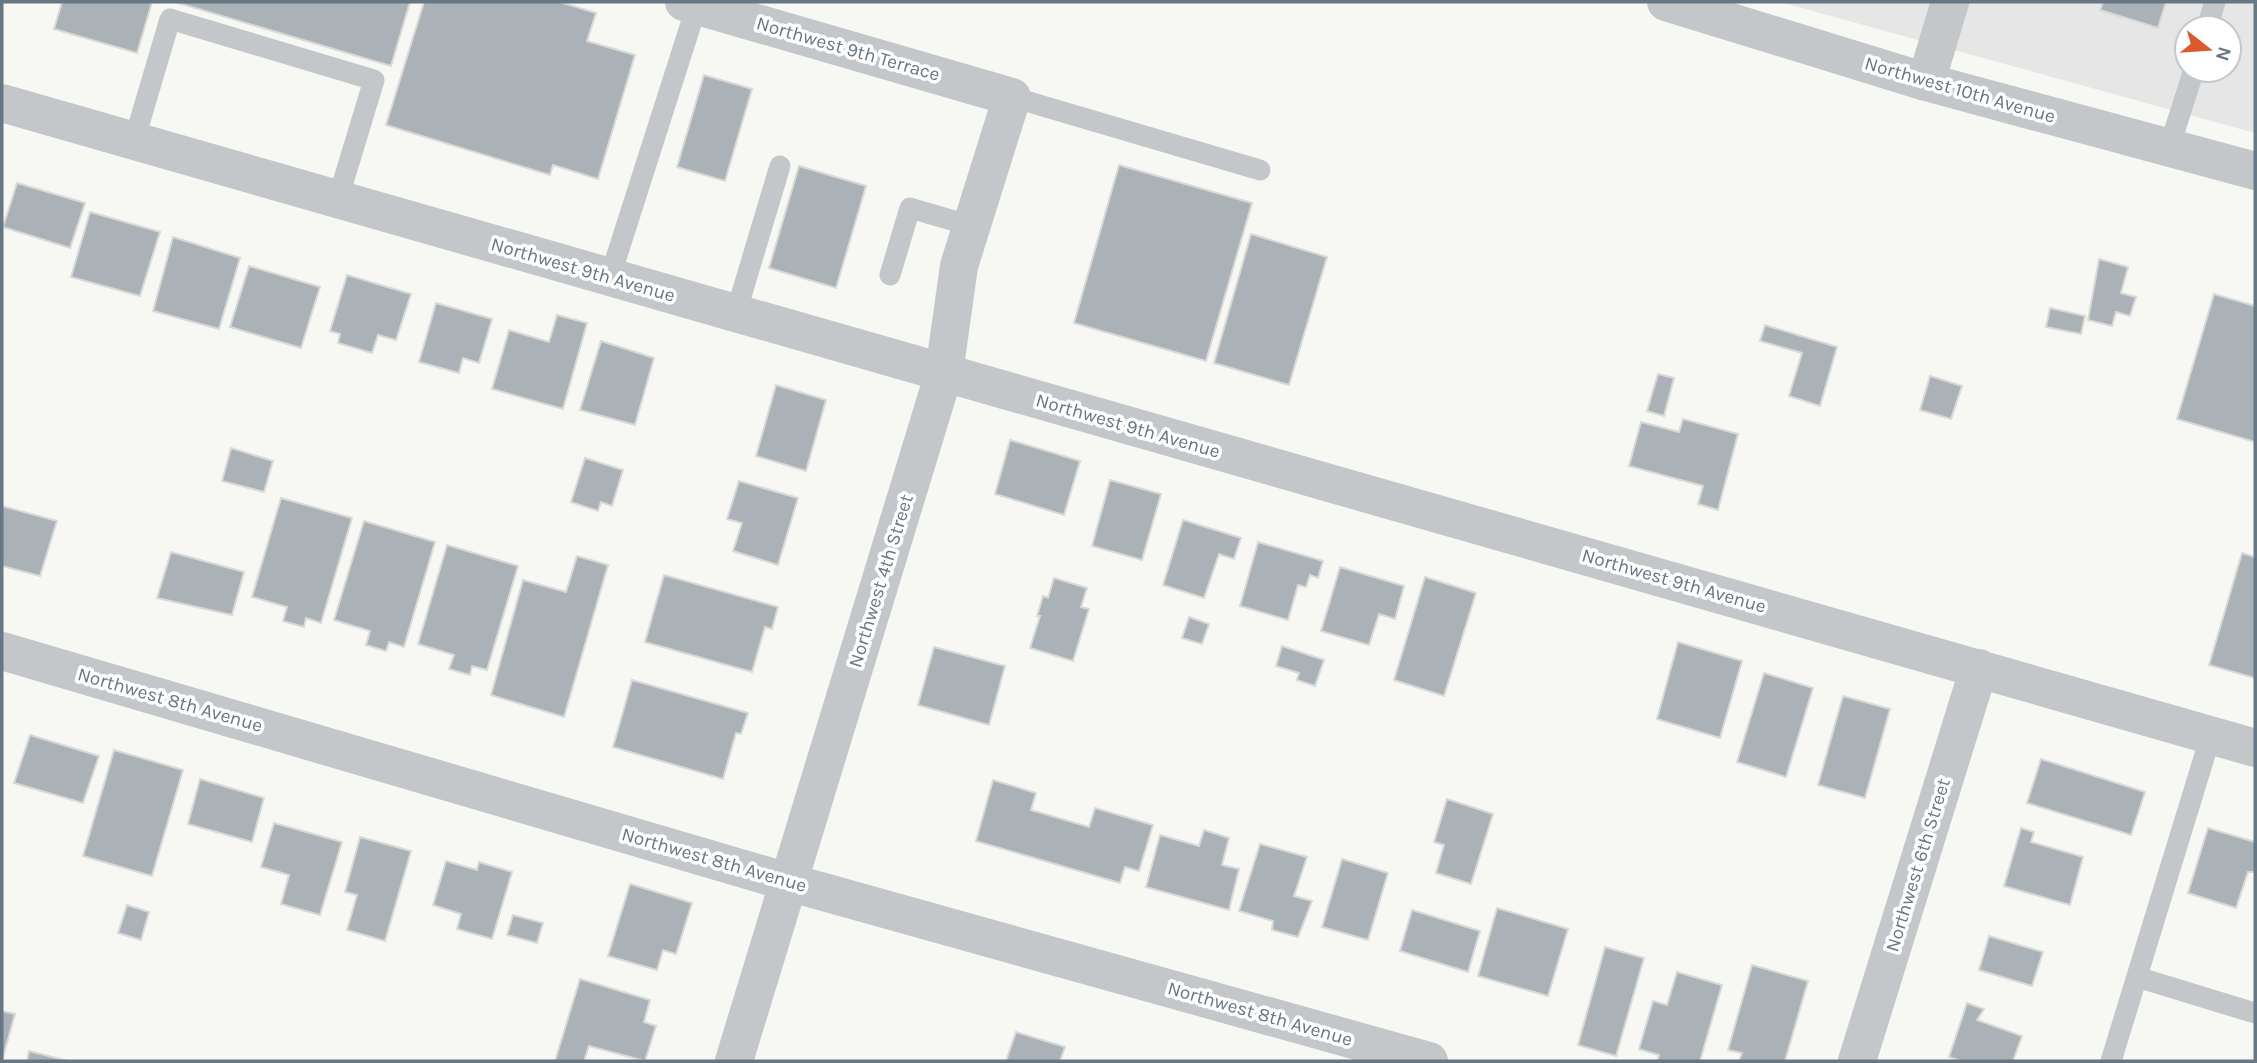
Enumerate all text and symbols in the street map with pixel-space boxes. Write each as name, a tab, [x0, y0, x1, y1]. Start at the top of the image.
street label: Northwest 9th Terrace	[754, 12, 942, 86]
north arrow	[2173, 14, 2243, 84]
text: N	[2211, 44, 2236, 63]
street label: Northwest 10th Avenue	[1862, 52, 2058, 128]
street label: Northwest 9th Avenue	[488, 233, 678, 307]
street label: Northwest 9th Avenue	[1033, 389, 1223, 463]
street label: Northwest 4th Street	[844, 492, 918, 670]
street label: Northwest 9th Avenue	[1579, 544, 1769, 618]
street label: Northwest 8th Avenue	[75, 663, 265, 737]
street label: Northwest 6th Street	[1881, 776, 1955, 954]
street label: Northwest 8th Avenue	[619, 823, 809, 897]
street label: Northwest 8th Avenue	[1165, 977, 1355, 1051]

